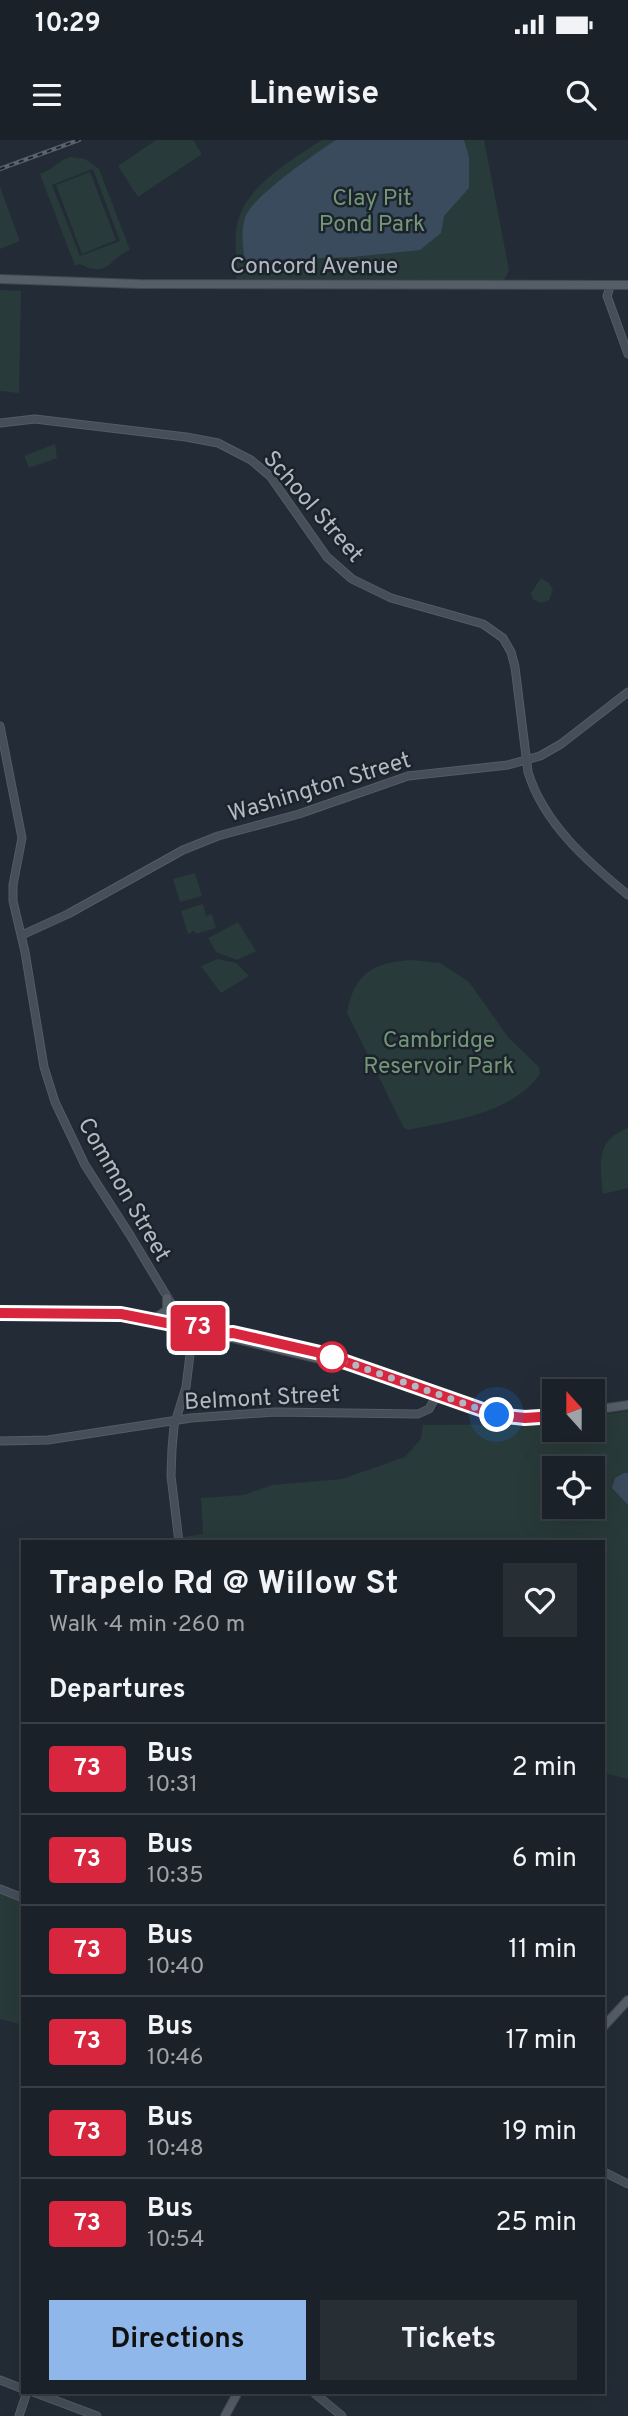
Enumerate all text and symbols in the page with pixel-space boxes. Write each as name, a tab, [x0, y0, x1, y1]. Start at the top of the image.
text: 10:29	[35, 8, 101, 41]
text: Linewise	[249, 75, 379, 115]
icon: menu	[28, 76, 66, 114]
icon: search	[562, 76, 600, 114]
park label: Clay Pit Pond Park	[319, 185, 425, 240]
street label: Concord Avenue	[230, 253, 398, 282]
street label: School Street	[256, 446, 369, 570]
street label: Washington Street	[225, 747, 415, 830]
park label: Cambridge Reservoir Park	[363, 1027, 515, 1082]
street label: Common Street	[70, 1113, 176, 1268]
line badge: 73	[166, 1305, 230, 1351]
text: 73	[185, 1313, 211, 1343]
unlabelled marker	[317, 1342, 347, 1372]
north arrow	[542, 1379, 606, 1442]
map controls	[542, 1379, 605, 1519]
street label: Belmont Street	[183, 1381, 341, 1418]
your location	[479, 1397, 514, 1432]
button: locate	[542, 1456, 605, 1519]
button: heart	[503, 1563, 577, 1637]
text: Trapelo Rd @ Willow St	[49, 1564, 398, 1606]
text: Walk · 4 min · 260 m	[49, 1611, 245, 1640]
text: Departures	[49, 1674, 186, 1707]
text: Bus	[147, 1738, 193, 1771]
text: 2 min	[512, 1752, 577, 1785]
text: 73	[74, 1754, 101, 1784]
text: 10:31	[147, 1771, 198, 1800]
text: Bus	[147, 1829, 193, 1862]
text: 6 min	[512, 1843, 577, 1876]
text: 73	[74, 1845, 101, 1875]
text: 10:35	[147, 1862, 204, 1891]
text: Bus	[147, 1920, 193, 1953]
text: 11 min	[508, 1934, 577, 1967]
text: 73	[74, 1936, 101, 1966]
text: 10:40	[147, 1953, 205, 1982]
text: Bus	[147, 2011, 193, 2044]
text: 17 min	[505, 2025, 577, 2058]
text: 73	[74, 2027, 101, 2057]
text: 10:46	[147, 2044, 204, 2073]
text: Bus	[147, 2102, 193, 2135]
text: 19 min	[502, 2116, 577, 2149]
text: 73	[74, 2118, 101, 2148]
text: 10:48	[147, 2135, 204, 2164]
text: Bus	[147, 2193, 193, 2226]
text: 25 min	[496, 2207, 577, 2240]
text: 73	[74, 2209, 101, 2239]
text: 10:54	[147, 2226, 205, 2255]
button: Directions	[49, 2300, 306, 2380]
button: Tickets	[320, 2300, 577, 2380]

